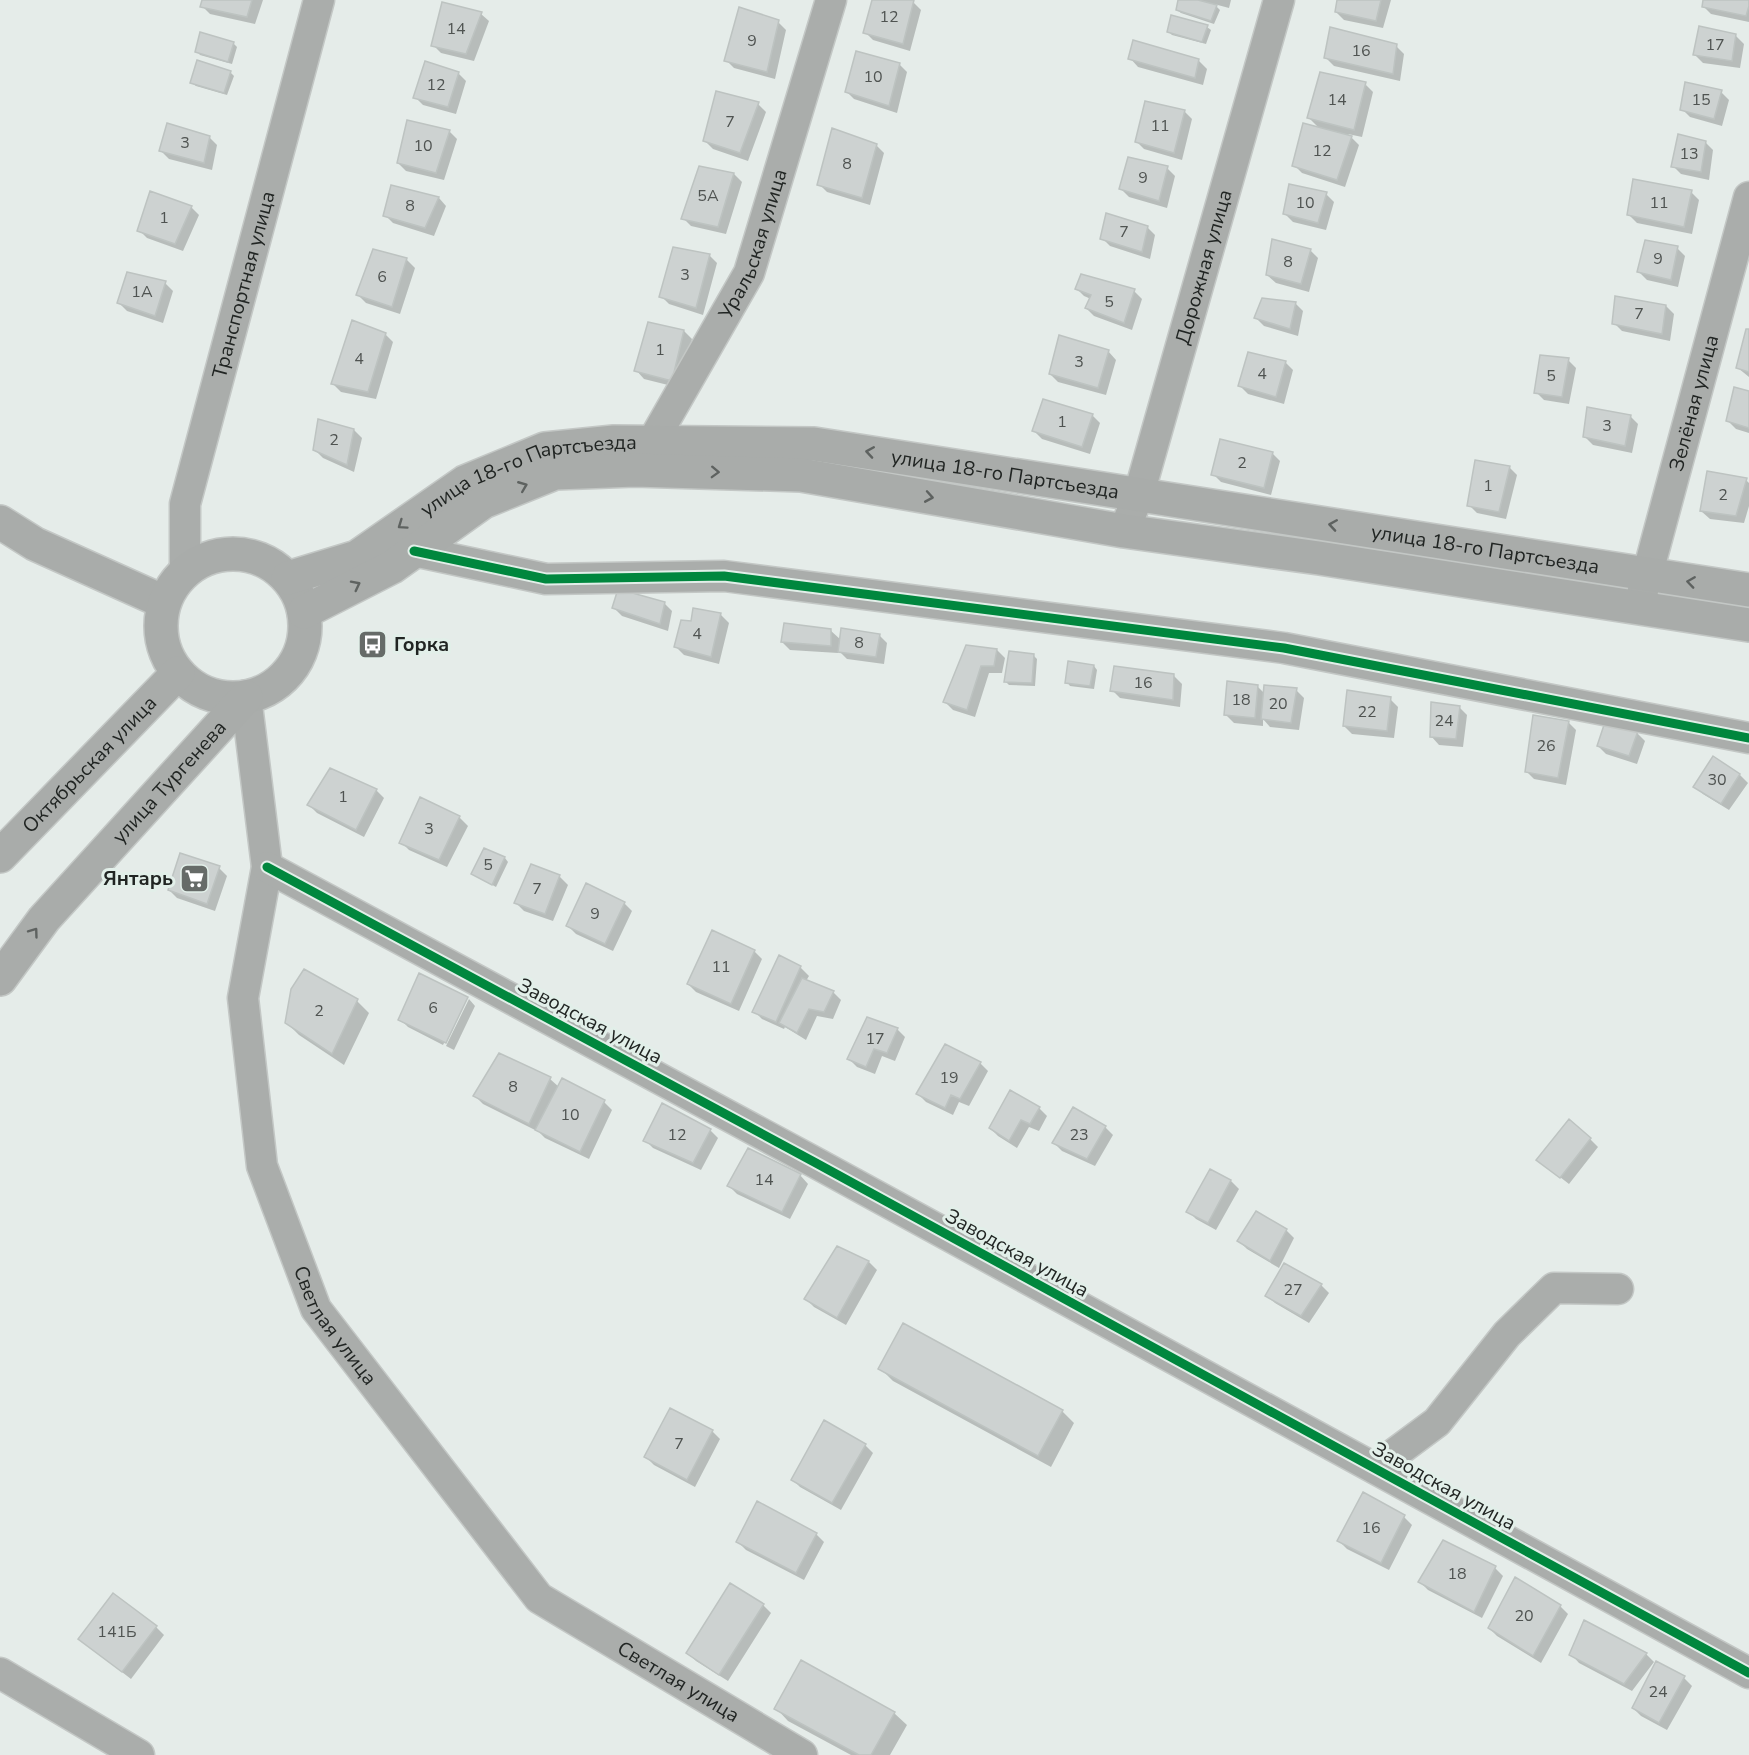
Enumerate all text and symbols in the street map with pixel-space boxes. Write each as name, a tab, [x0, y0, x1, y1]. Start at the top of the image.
house number: 12	[879, 6, 899, 28]
house number: 14	[446, 18, 466, 40]
house number: 9	[747, 30, 757, 52]
house number: 17	[1705, 34, 1725, 56]
house number: 16	[1351, 40, 1371, 62]
house number: 10	[863, 66, 883, 88]
house number: 12	[426, 74, 446, 96]
house number: 14	[1327, 89, 1347, 111]
house number: 15	[1691, 89, 1711, 111]
house number: 7	[725, 111, 735, 133]
house number: 11	[1150, 115, 1170, 137]
house number: 3	[180, 132, 190, 154]
house number: 10	[413, 135, 433, 157]
house number: 12	[1312, 140, 1332, 162]
house number: 13	[1679, 143, 1699, 165]
house number: 8	[842, 153, 852, 175]
street label: Уральская улица	[711, 165, 793, 325]
house number: 9	[1138, 167, 1148, 189]
house number: 5А	[697, 185, 719, 207]
street label: Дорожная улица	[1169, 186, 1238, 348]
street label: Транспортная улица	[206, 188, 281, 381]
house number: 10	[1295, 192, 1315, 214]
house number: 11	[1649, 192, 1669, 214]
house number: 8	[405, 195, 415, 217]
house number: 1	[159, 207, 169, 229]
house number: 7	[1119, 221, 1129, 243]
house number: 9	[1653, 248, 1663, 270]
house number: 8	[1283, 251, 1293, 273]
house number: 3	[680, 264, 690, 286]
house number: 6	[377, 266, 387, 288]
house number: 1А	[131, 281, 153, 303]
house number: 5	[1104, 291, 1114, 313]
house number: 7	[1634, 303, 1644, 325]
street label: Зелёная улица	[1662, 332, 1725, 474]
house number: 1	[655, 339, 665, 361]
house number: 4	[354, 348, 364, 370]
house number: 3	[1074, 351, 1084, 373]
house number: 4	[1257, 363, 1267, 385]
house number: 5	[1546, 365, 1556, 387]
house number: 1	[1057, 411, 1067, 433]
house number: 3	[1602, 415, 1612, 437]
house number: 2	[329, 429, 339, 451]
street label: улица 18-го Партсъезда	[415, 429, 637, 523]
street label: улица 18-го Партсъезда	[889, 443, 1121, 505]
one-way arrow	[866, 447, 875, 459]
house number: 2	[1237, 452, 1247, 474]
one-way arrow	[711, 466, 720, 479]
house number: 1	[1483, 475, 1493, 497]
one-way arrow	[517, 481, 528, 493]
house number: 2	[1718, 484, 1728, 506]
one-way arrow	[924, 490, 934, 503]
one-way arrow	[398, 518, 409, 529]
street label: улица 18-го Партсъезда	[1369, 518, 1601, 580]
one-way arrow	[1328, 520, 1337, 532]
one-way arrow	[1686, 577, 1696, 589]
one-way arrow	[350, 581, 360, 592]
house number: 4	[692, 623, 702, 645]
bus stop icon: Горка	[357, 628, 389, 660]
place label: Горка	[394, 631, 449, 658]
house number: 8	[854, 632, 864, 654]
house number: 16	[1133, 672, 1153, 694]
house number: 18	[1231, 689, 1251, 711]
street label: Октябрьская улица	[16, 690, 162, 839]
house number: 20	[1268, 693, 1288, 715]
house number: 22	[1357, 701, 1377, 723]
house number: 24	[1434, 710, 1454, 732]
street label: улица Тургенева	[106, 714, 232, 849]
house number: 26	[1536, 735, 1556, 757]
house number: 30	[1707, 769, 1727, 791]
house number: 1	[338, 786, 348, 808]
house number: 3	[424, 818, 434, 840]
house number: 5	[483, 854, 493, 876]
supermarket icon: Янтарь	[178, 862, 210, 894]
place label: Янтарь	[103, 865, 173, 892]
house number: 7	[532, 878, 542, 900]
house number: 9	[590, 903, 600, 925]
one-way arrow	[27, 927, 38, 938]
house number: 11	[711, 956, 731, 978]
street label: Заводская улица	[513, 971, 667, 1071]
house number: 6	[428, 997, 438, 1019]
house number: 2	[314, 1000, 324, 1022]
house number: 17	[865, 1028, 885, 1050]
house number: 19	[939, 1067, 959, 1089]
house number: 8	[508, 1076, 518, 1098]
house number: 10	[560, 1104, 580, 1126]
house number: 12	[667, 1124, 687, 1146]
house number: 23	[1069, 1124, 1089, 1146]
house number: 14	[754, 1169, 774, 1191]
street label: Заводская улица	[940, 1202, 1094, 1304]
street label: Светлая улица	[287, 1262, 383, 1391]
house number: 27	[1283, 1279, 1303, 1301]
house number: 7	[674, 1433, 684, 1455]
street label: Заводская улица	[1367, 1435, 1521, 1537]
house number: 16	[1361, 1517, 1381, 1539]
house number: 18	[1447, 1563, 1467, 1585]
house number: 20	[1514, 1605, 1534, 1627]
house number: 141Б	[97, 1621, 137, 1643]
street label: Светлая улица	[612, 1634, 745, 1728]
house number: 24	[1648, 1681, 1668, 1703]

